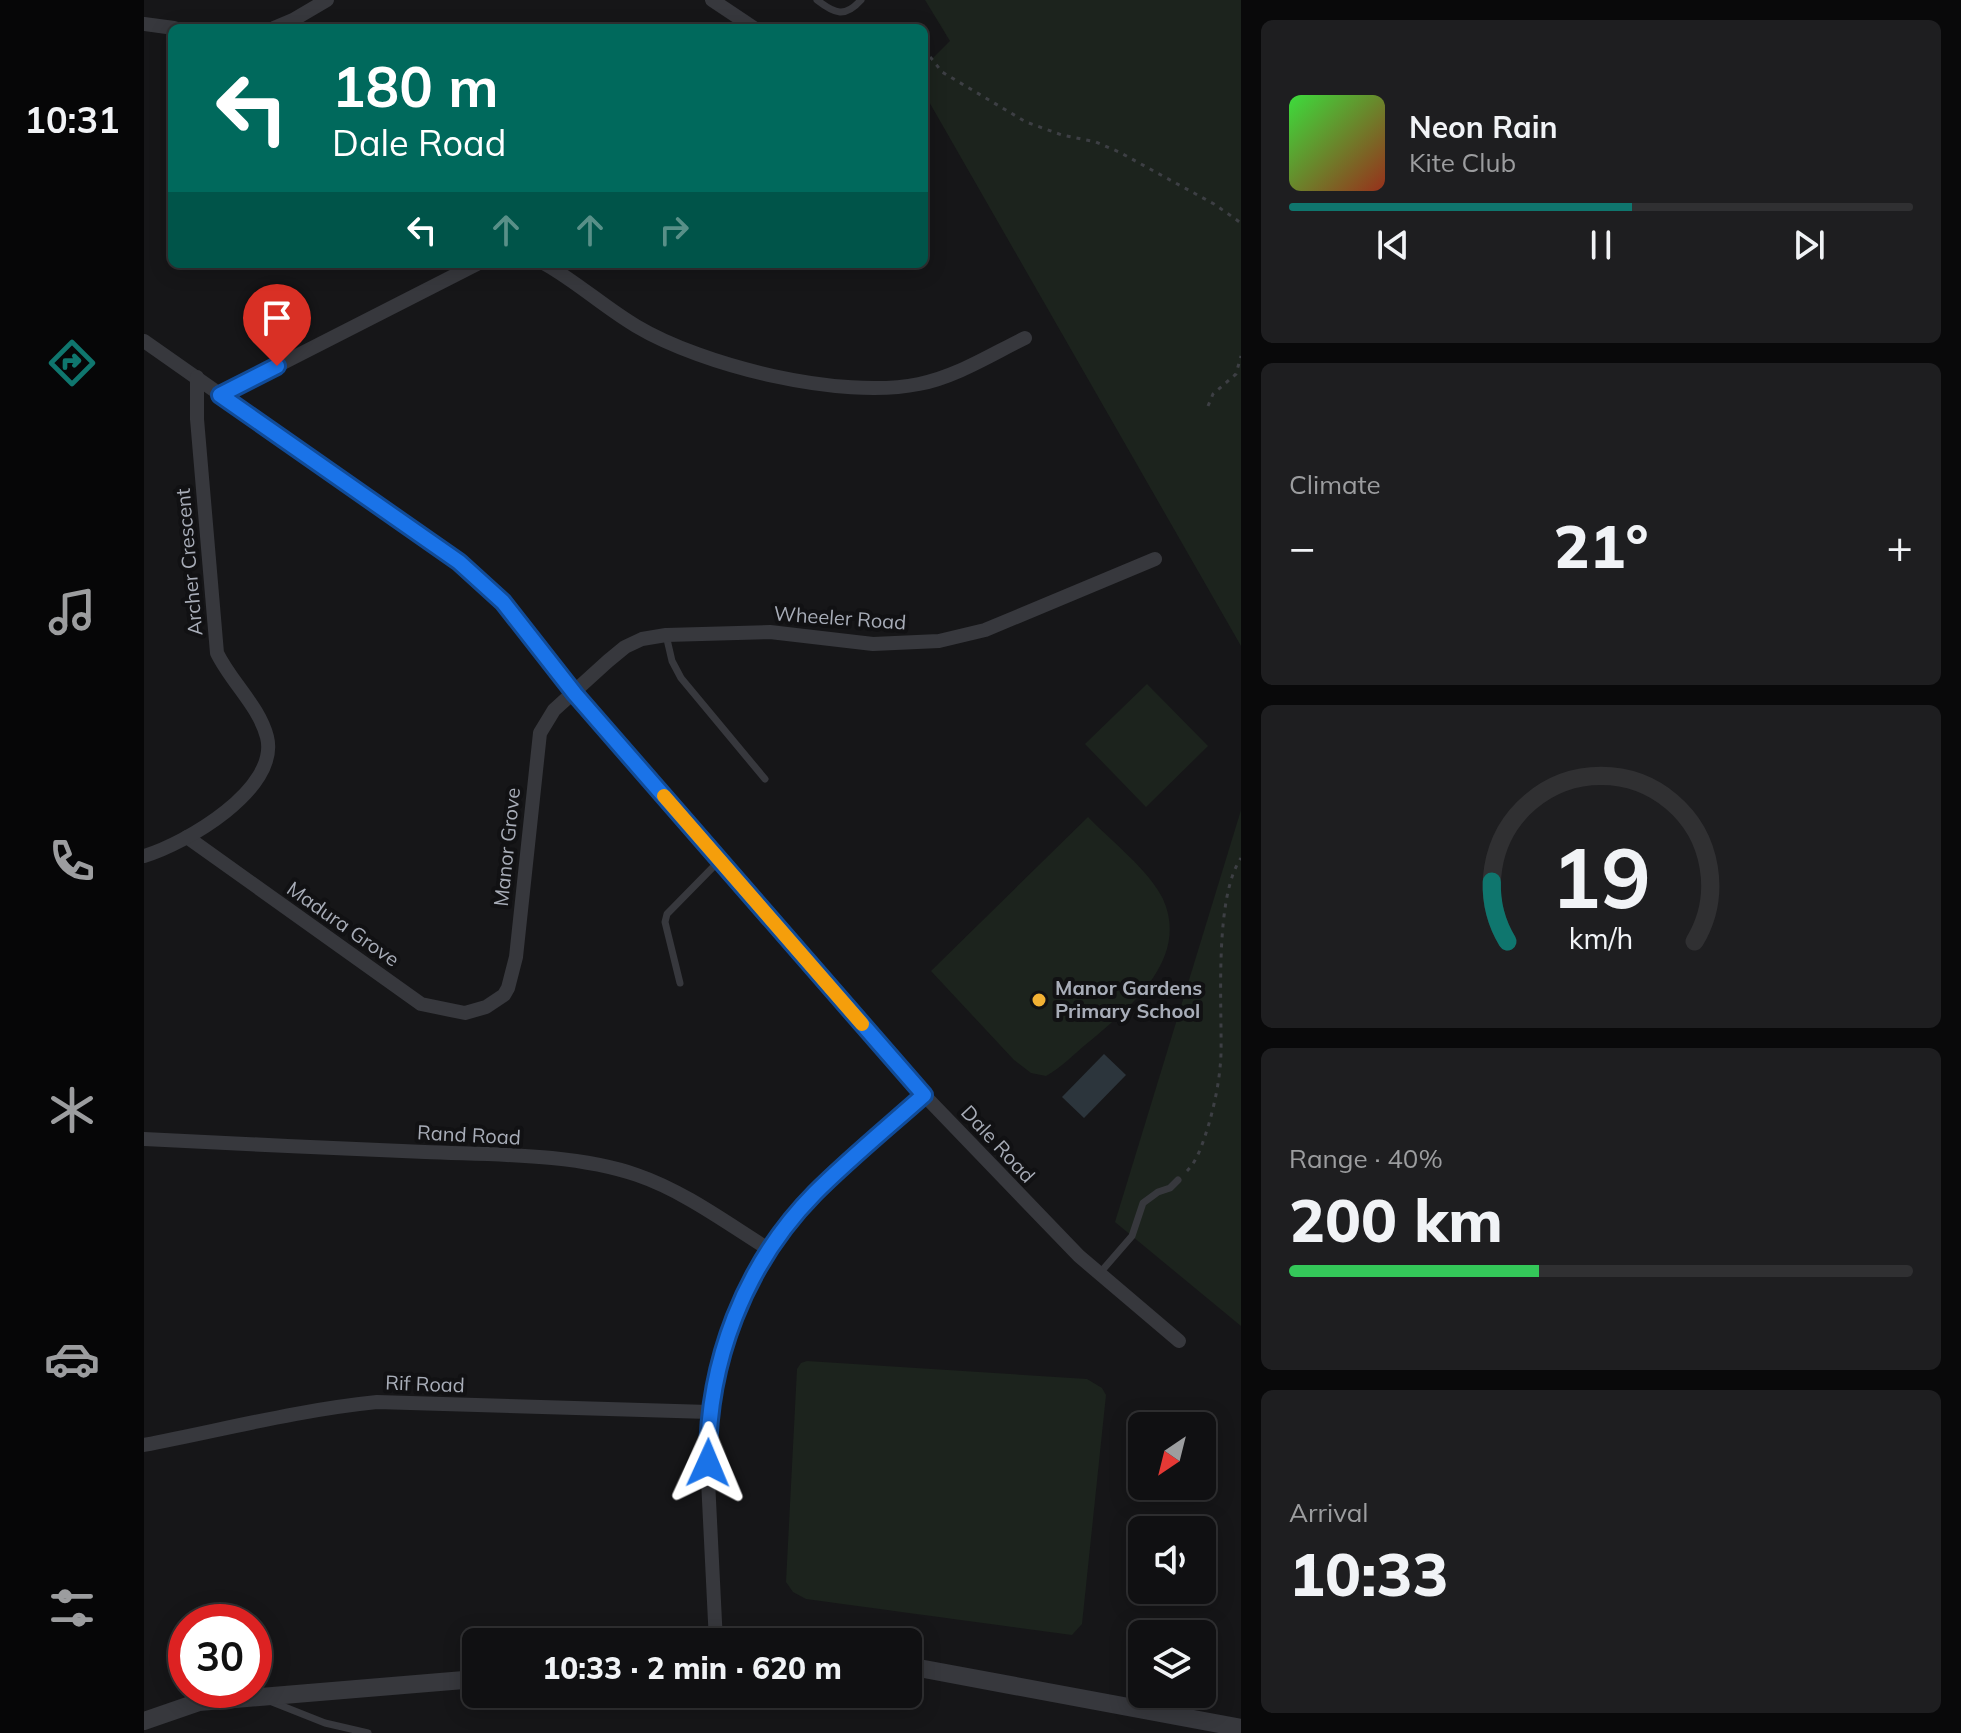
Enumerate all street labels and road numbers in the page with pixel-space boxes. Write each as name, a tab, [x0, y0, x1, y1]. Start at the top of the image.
street label: Archer Crescent	[170, 487, 207, 637]
street label: Wheeler Road	[773, 600, 907, 635]
street label: Manor Grove	[488, 786, 525, 908]
street label: Madura Grove	[282, 876, 404, 972]
street label: Dale Road	[956, 1100, 1041, 1188]
street label: Rand Road	[417, 1119, 521, 1150]
street label: Rif Road	[385, 1370, 465, 1397]

